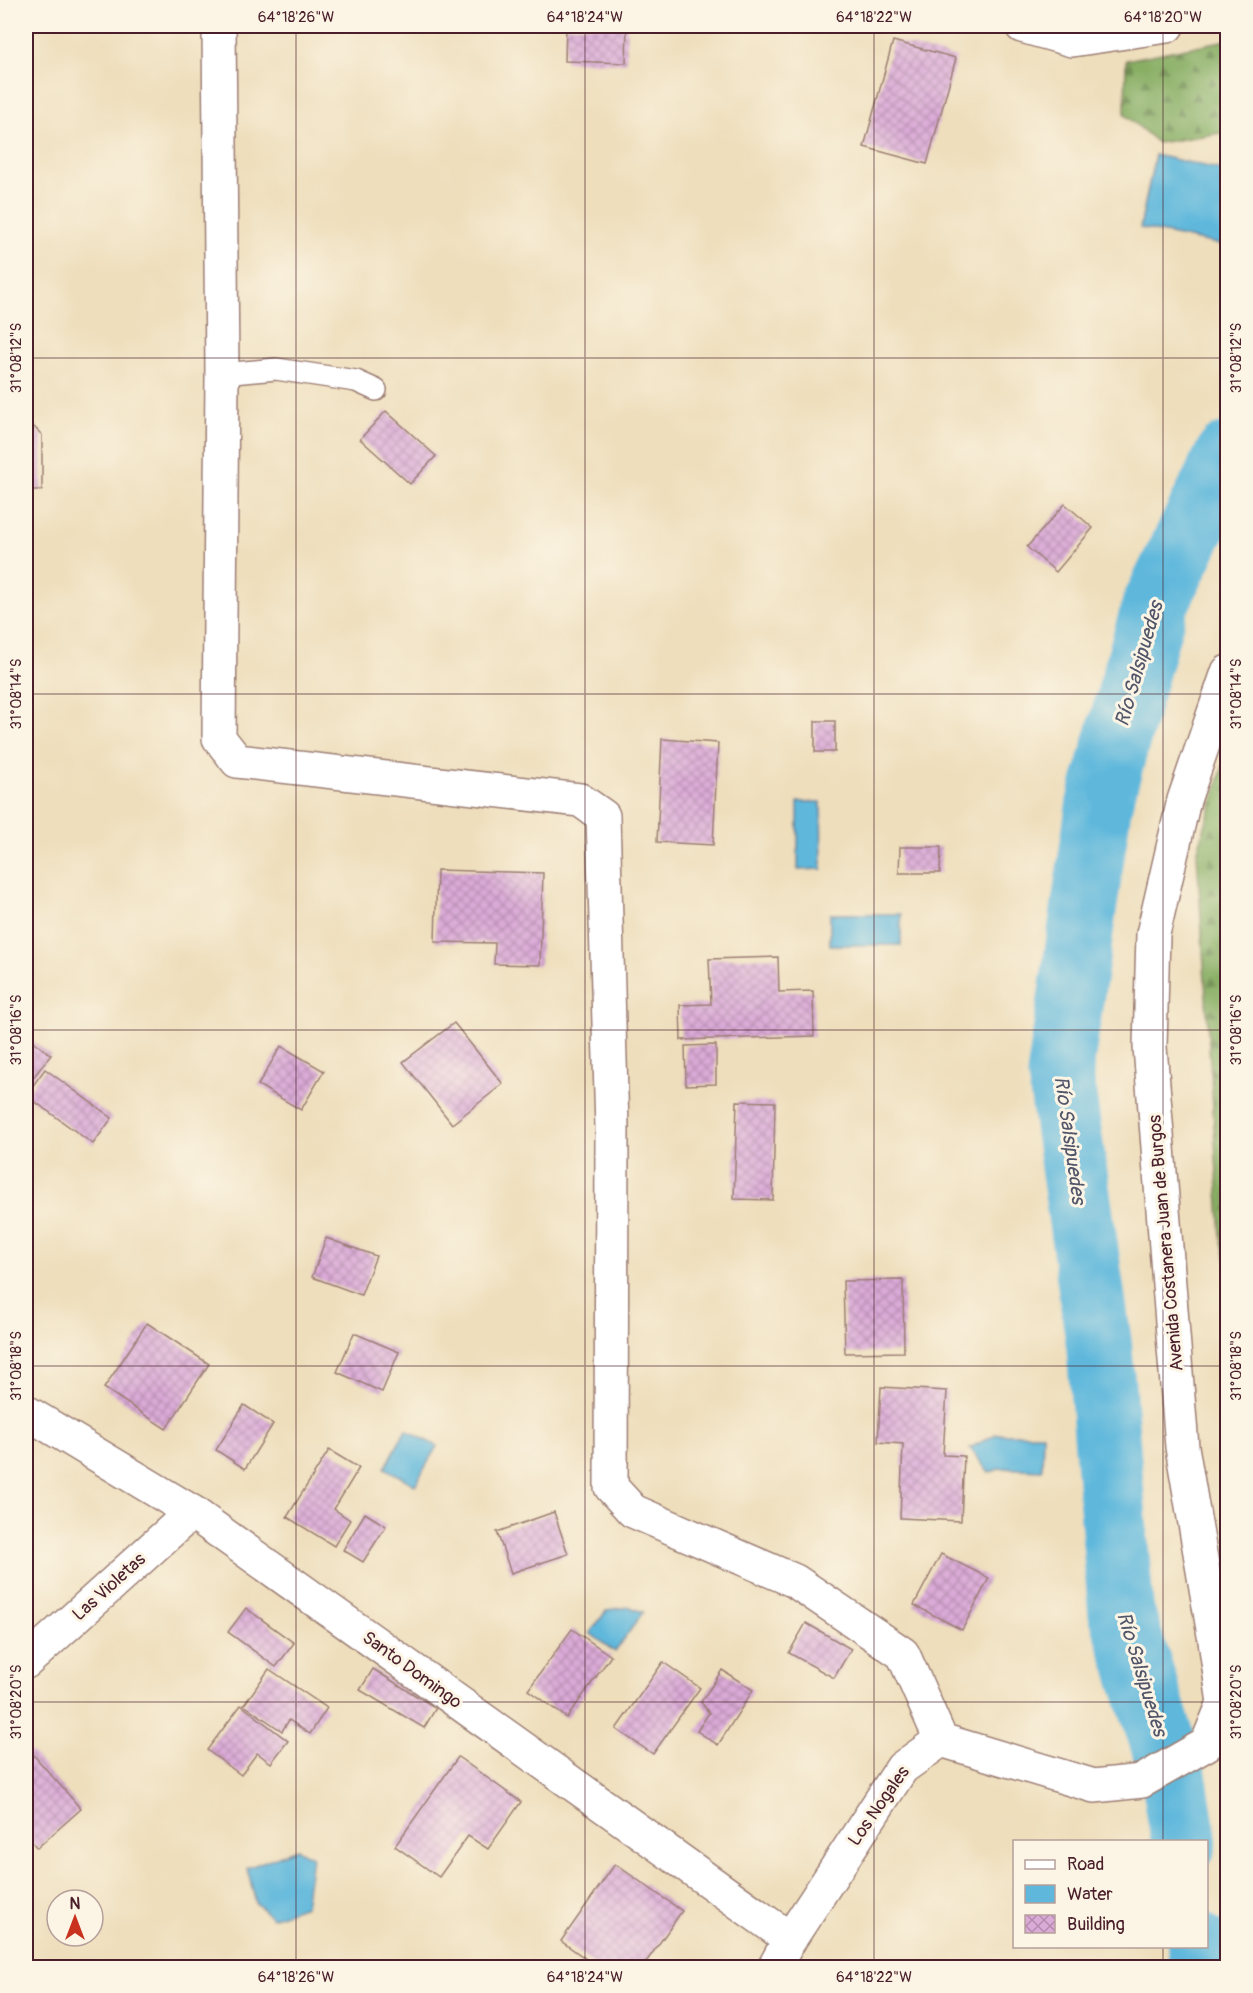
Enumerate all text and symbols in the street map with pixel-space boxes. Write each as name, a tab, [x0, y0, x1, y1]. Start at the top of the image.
text: 64°18'26"W	[258, 8, 334, 27]
text: 64°18'24"W	[547, 8, 623, 27]
text: 64°18'22"W	[836, 8, 912, 27]
text: 64°18'20"W	[1124, 8, 1202, 27]
text: 31°08'12"S	[7, 323, 26, 393]
text: 31°08'12"S	[1227, 323, 1246, 393]
water label: Río Salsipuedes	[1109, 597, 1169, 729]
text: 31°08'14"S	[7, 659, 26, 729]
text: 31°08'14"S	[1227, 659, 1246, 729]
text: 31°08'16"S	[7, 994, 26, 1066]
text: 31°08'16"S	[1227, 994, 1246, 1066]
water label: Río Salsipuedes	[1049, 1075, 1092, 1207]
street label: Avenida Costanera Juan de Burgos	[1143, 1114, 1189, 1372]
text: 31°08'18"S	[7, 1331, 26, 1401]
text: 31°08'18"S	[1227, 1331, 1246, 1401]
street label: Las Violetas	[68, 1548, 150, 1626]
water label: Río Salsipuedes	[1111, 1609, 1173, 1741]
street label: Santo Domingo	[358, 1626, 467, 1714]
text: 31°08'20"S	[7, 1664, 26, 1740]
text: 31°08'20"S	[1227, 1664, 1246, 1740]
street label: Los Nogales	[843, 1762, 915, 1850]
legend	[1013, 1840, 1208, 1948]
text: Road	[1067, 1853, 1104, 1876]
text: Water	[1067, 1883, 1113, 1906]
north arrow	[45, 1888, 105, 1948]
text: N	[70, 1894, 81, 1914]
text: Building	[1067, 1913, 1125, 1936]
text: 64°18'26"W	[258, 1968, 334, 1987]
text: 64°18'24"W	[547, 1968, 623, 1987]
text: 64°18'22"W	[836, 1968, 912, 1987]

